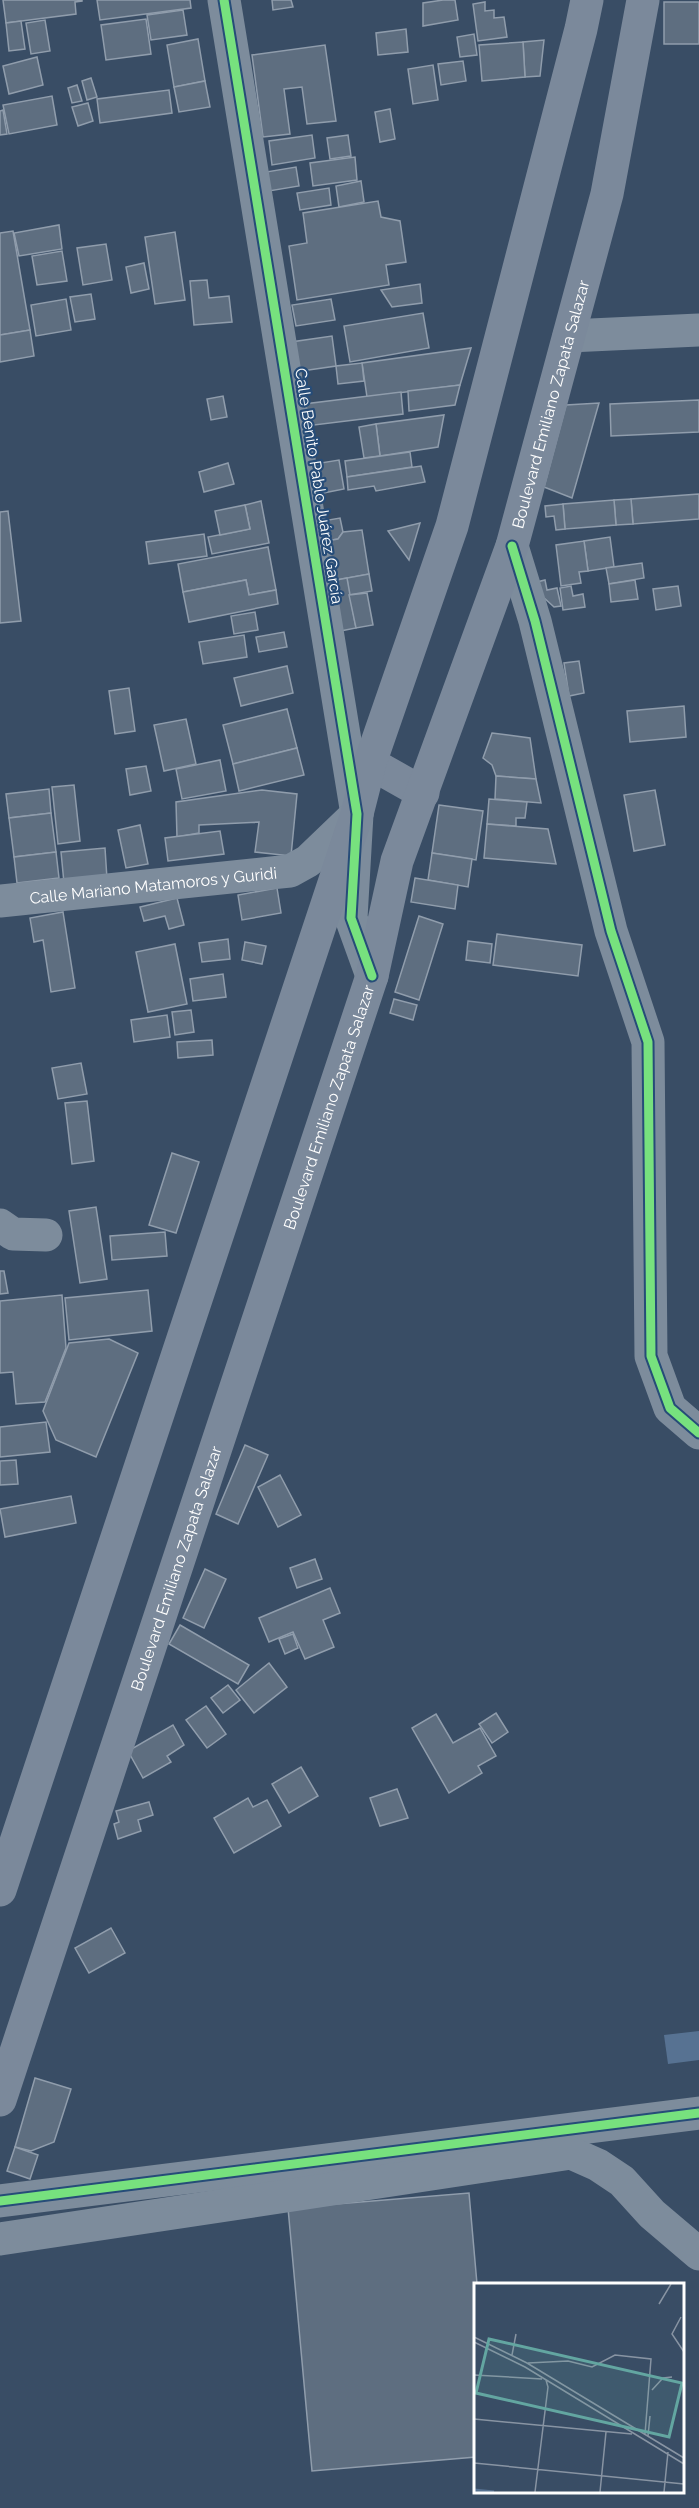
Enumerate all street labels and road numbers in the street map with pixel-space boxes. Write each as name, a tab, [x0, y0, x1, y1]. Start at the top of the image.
street label: Boulevard Emiliano Zapata Salazar	[508, 277, 593, 530]
street label: Calle Benito Pablo Juárez García	[291, 367, 347, 605]
street label: Calle Mariano Matamoros y Guridi	[29, 863, 278, 907]
street label: Boulevard Emiliano Zapata Salazar	[279, 982, 378, 1232]
street label: Boulevard Emiliano Zapata Salazar	[127, 1443, 225, 1693]

